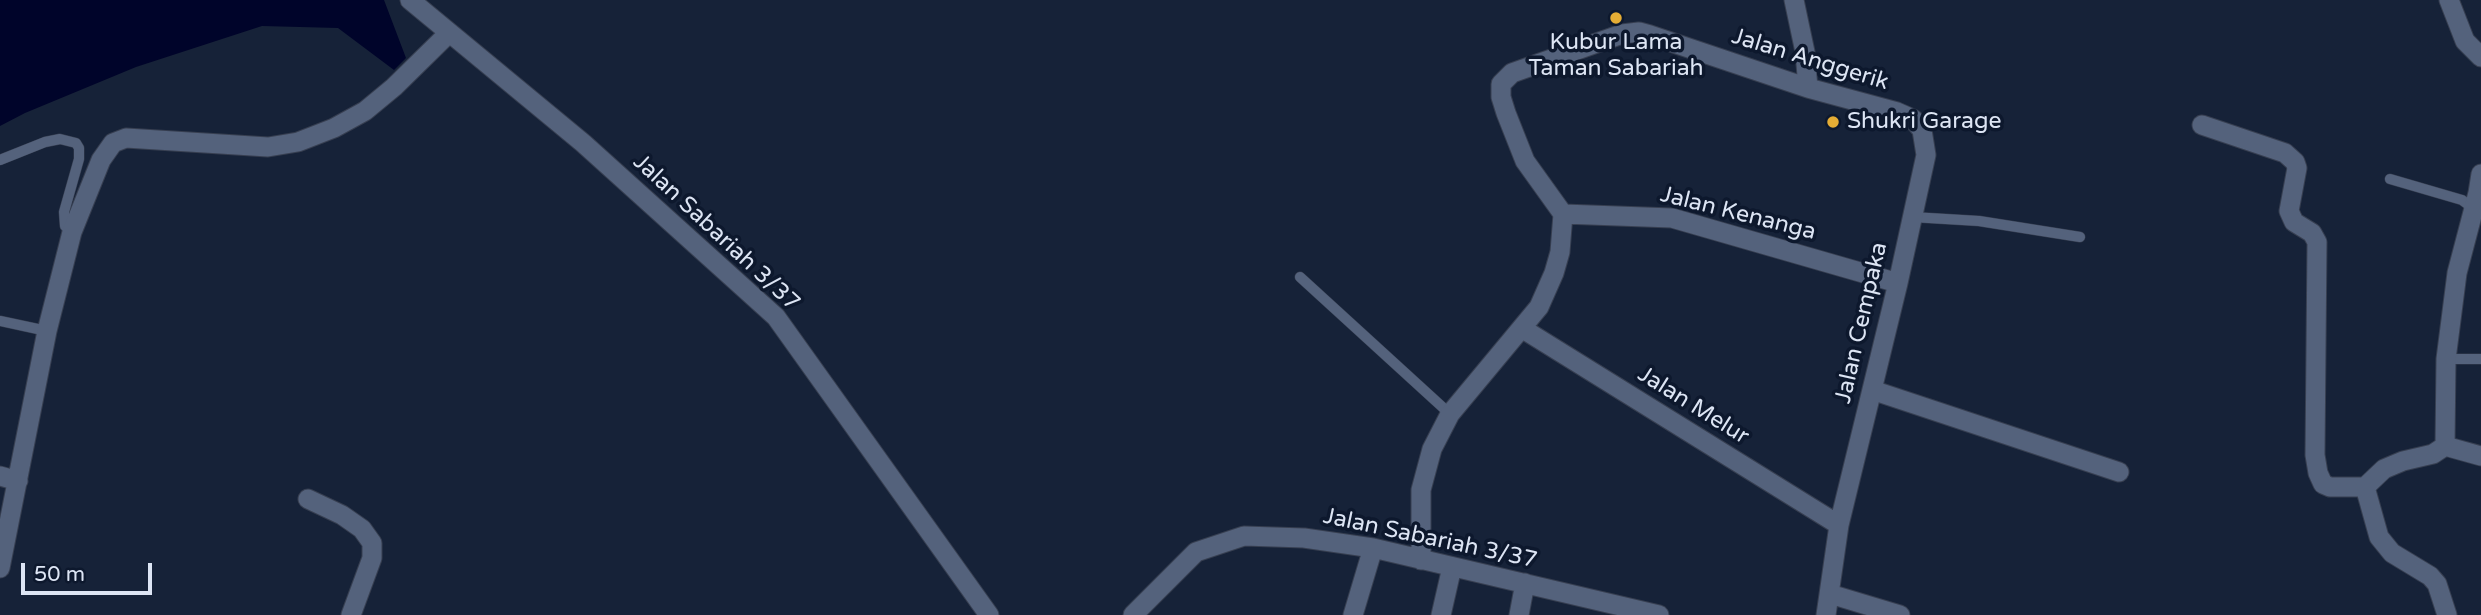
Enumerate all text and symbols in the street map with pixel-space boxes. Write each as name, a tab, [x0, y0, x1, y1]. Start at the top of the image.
marker: Kubur Lama Taman Sabariah	[1608, 10, 1624, 26]
street label: Jalan Anggerik	[1728, 23, 1892, 97]
place label: Kubur Lama Taman Sabariah	[1528, 29, 1704, 83]
place label: Shukri Garage	[1847, 108, 2002, 136]
marker: Shukri Garage	[1825, 114, 1841, 130]
street label: Jalan Sabariah 3/37	[627, 149, 805, 317]
street label: Jalan Kenanga	[1657, 181, 1819, 247]
street label: Jalan Cempaka	[1830, 240, 1894, 406]
street label: Jalan Melur	[1632, 361, 1754, 451]
street label: Jalan Sabariah 3/37	[1321, 503, 1539, 575]
scale bar	[24, 548, 156, 592]
text: 50 m	[34, 562, 85, 587]

